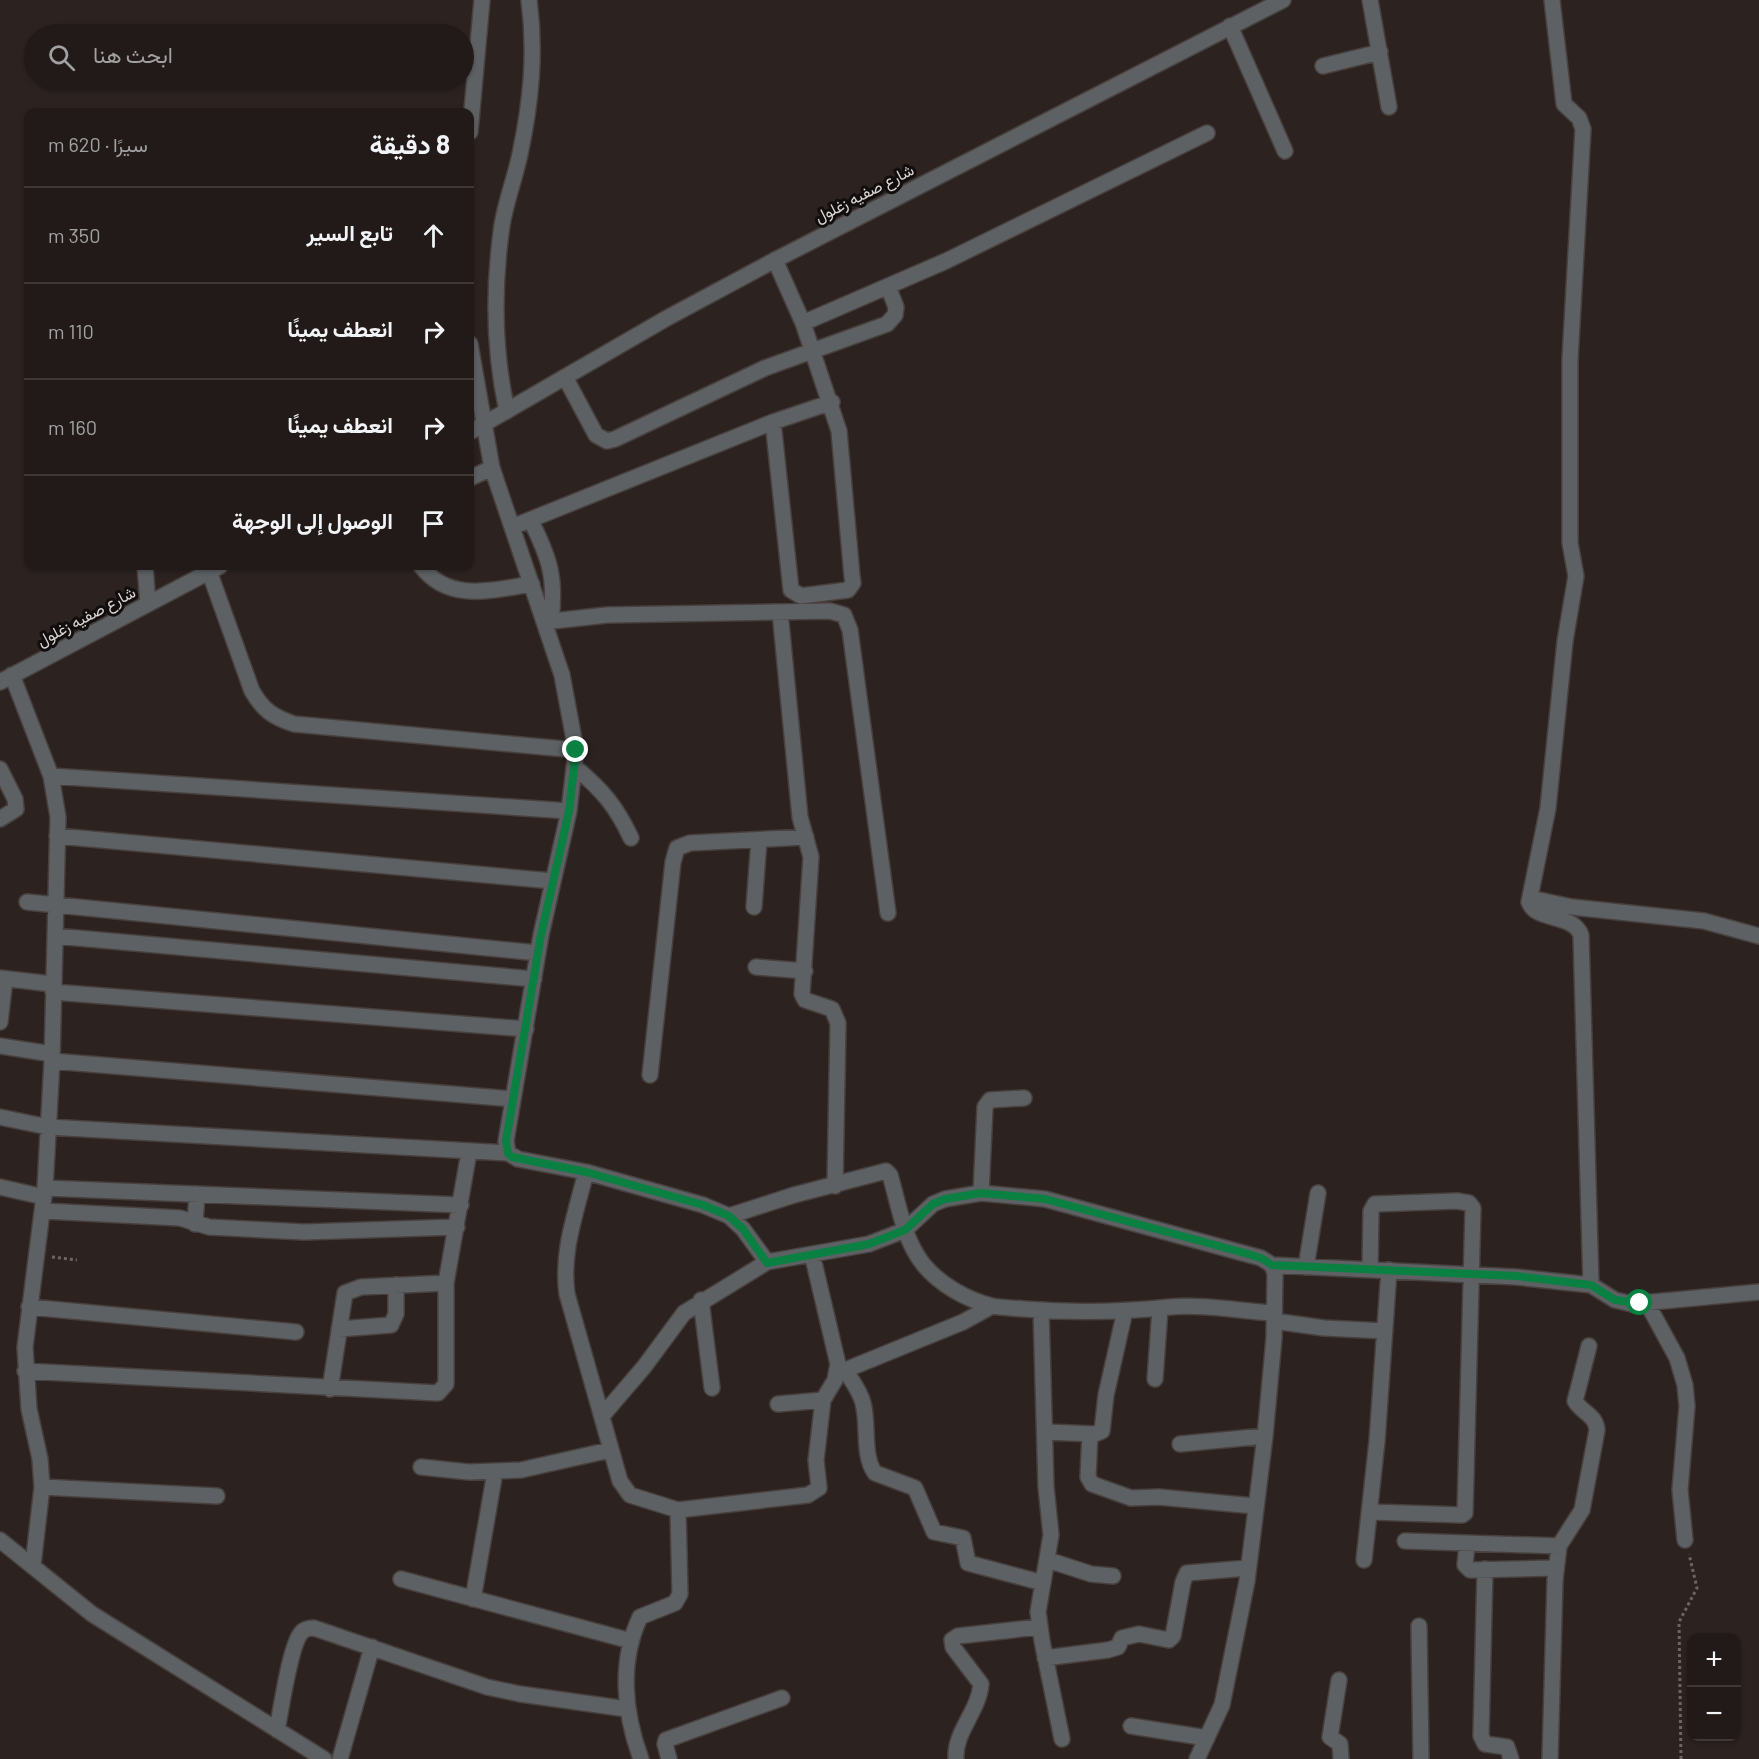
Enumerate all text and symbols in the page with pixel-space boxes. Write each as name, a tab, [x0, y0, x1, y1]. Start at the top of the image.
search box	[24, 24, 474, 90]
icon: search	[45, 41, 78, 74]
text: ابحث هنا	[93, 41, 173, 67]
text: 8 دقيقة	[369, 128, 450, 159]
text: سيرًا · 620 m	[48, 132, 148, 156]
street label: شارع صفيه زغلول	[811, 159, 918, 228]
text: تابع السير	[307, 219, 393, 245]
icon: ahead	[417, 219, 450, 252]
text: 350 m	[48, 223, 100, 247]
text: انعطف يمينًا	[287, 315, 393, 341]
icon: right	[417, 315, 450, 348]
text: 110 m	[48, 319, 94, 343]
text: انعطف يمينًا	[287, 411, 393, 437]
icon: right	[417, 411, 450, 444]
text: 160 m	[48, 415, 97, 439]
text: الوصول إلى الوجهة	[232, 507, 393, 533]
icon: arrive	[417, 507, 450, 540]
street label: شارع صفيه زغلول	[33, 582, 140, 652]
route end	[562, 736, 588, 762]
route start	[1626, 1289, 1652, 1315]
map controls	[1687, 1633, 1741, 1741]
button: +	[1687, 1633, 1741, 1687]
button: −	[1687, 1687, 1741, 1741]

